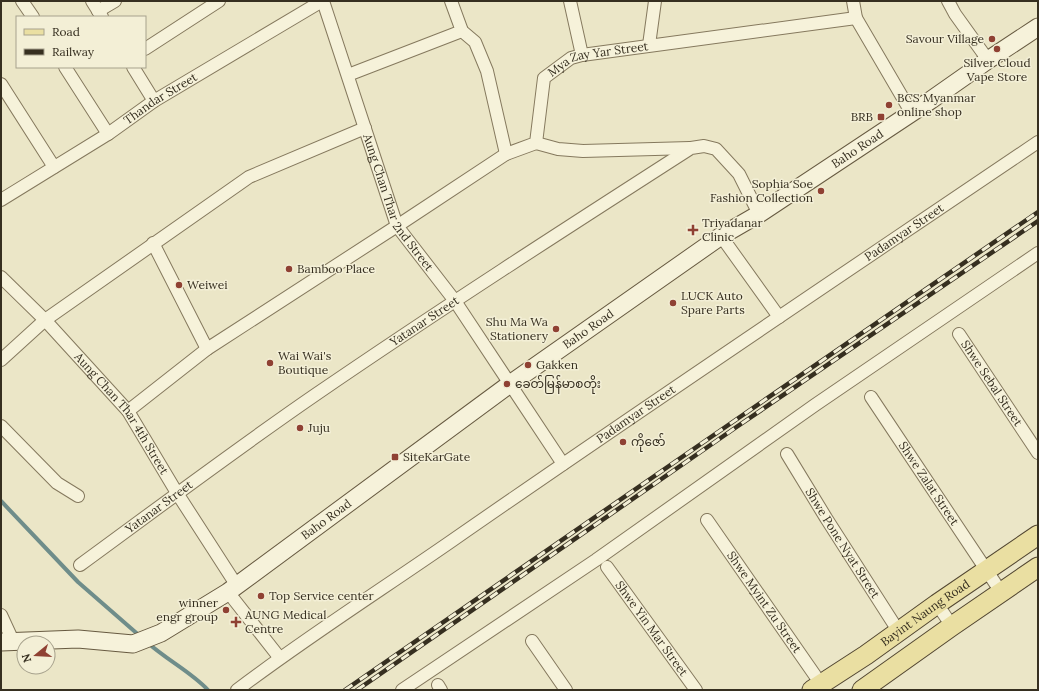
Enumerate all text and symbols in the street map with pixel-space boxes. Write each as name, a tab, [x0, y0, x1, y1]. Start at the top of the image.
legend	[16, 16, 146, 68]
text: Road	[52, 24, 80, 39]
place label: Savour Village	[906, 31, 984, 46]
marker: Savour Village	[987, 34, 997, 44]
street label: Mya Zay Yar Street	[545, 38, 649, 80]
text: Railway	[52, 44, 95, 59]
marker: Silver Cloud Vape Store	[992, 44, 1002, 54]
place label: Silver Cloud Vape Store	[963, 55, 1031, 84]
street label: Thandar Street	[121, 69, 200, 127]
place label: BCS Myanmar online shop	[897, 90, 976, 119]
marker: BCS Myanmar online shop	[884, 100, 894, 110]
place label: BRB	[851, 109, 873, 124]
marker: BRB	[876, 112, 886, 122]
street label: Baho Road	[828, 126, 886, 171]
street label: Aung Chan Thar 2nd Street	[360, 131, 437, 274]
place label: Sophia Soe Fashion Collection	[710, 176, 813, 205]
marker: Sophia Soe Fashion Collection	[816, 186, 826, 196]
street label: Padamyar Street	[861, 200, 947, 264]
place label: Triyadanar Clinic	[702, 215, 763, 244]
marker: Triyadanar Clinic	[687, 224, 699, 236]
place label: Bamboo Place	[297, 261, 376, 276]
marker: Bamboo Place	[284, 264, 294, 274]
place label: Weiwei	[187, 277, 228, 292]
marker: Weiwei	[174, 280, 184, 290]
place label: LUCK Auto Spare Parts	[681, 288, 745, 317]
street label: Yatanar Street	[386, 292, 462, 350]
marker: LUCK Auto Spare Parts	[668, 298, 678, 308]
street label: Baho Road	[560, 306, 616, 352]
place label: Shu Ma Wa Stationery	[486, 314, 549, 343]
marker: Shu Ma Wa Stationery	[551, 324, 561, 334]
street label: Shwe Sebal Street	[958, 337, 1026, 429]
place label: Wai Wai's Boutique	[278, 348, 332, 377]
street label: Aung Chan Thar 4th Street	[71, 349, 172, 477]
place label: Gakken	[536, 357, 578, 372]
marker: Wai Wai's Boutique	[265, 358, 275, 368]
marker: Gakken	[523, 360, 533, 370]
place label: ခေတ်မြန်မာစတိုး	[515, 375, 601, 394]
marker: ခေတ်မြန်မာစတိုး	[502, 379, 512, 389]
street label: Padamyar Street	[593, 381, 678, 446]
place label: Juju	[307, 420, 330, 435]
marker: Juju	[295, 423, 305, 433]
place label: ကိုဇော်	[631, 433, 666, 452]
marker: ကိုဇော်	[618, 437, 628, 447]
street label: Shwe Zalat Street	[896, 438, 963, 528]
place label: SiteKarGate	[403, 449, 471, 464]
marker: SiteKarGate	[390, 452, 400, 462]
street label: Yatanar Street	[121, 477, 196, 537]
street label: Shwe Pone Nyat Street	[802, 485, 884, 601]
street label: Baho Road	[298, 496, 354, 543]
street label: Shwe Myint Zu Street	[724, 548, 805, 656]
street label: Bayint Naung Road	[877, 576, 972, 649]
street label: Shwe Yin Mar Street	[612, 578, 692, 679]
place label: Top Service center	[269, 588, 375, 603]
marker: Top Service center	[256, 591, 266, 601]
place label: winner engr group	[156, 595, 219, 624]
marker: winner engr group	[221, 605, 231, 615]
place label: AUNG Medical Centre	[244, 607, 326, 636]
marker: AUNG Medical Centre	[230, 616, 242, 628]
north arrow	[16, 635, 56, 675]
text: N	[18, 651, 34, 664]

